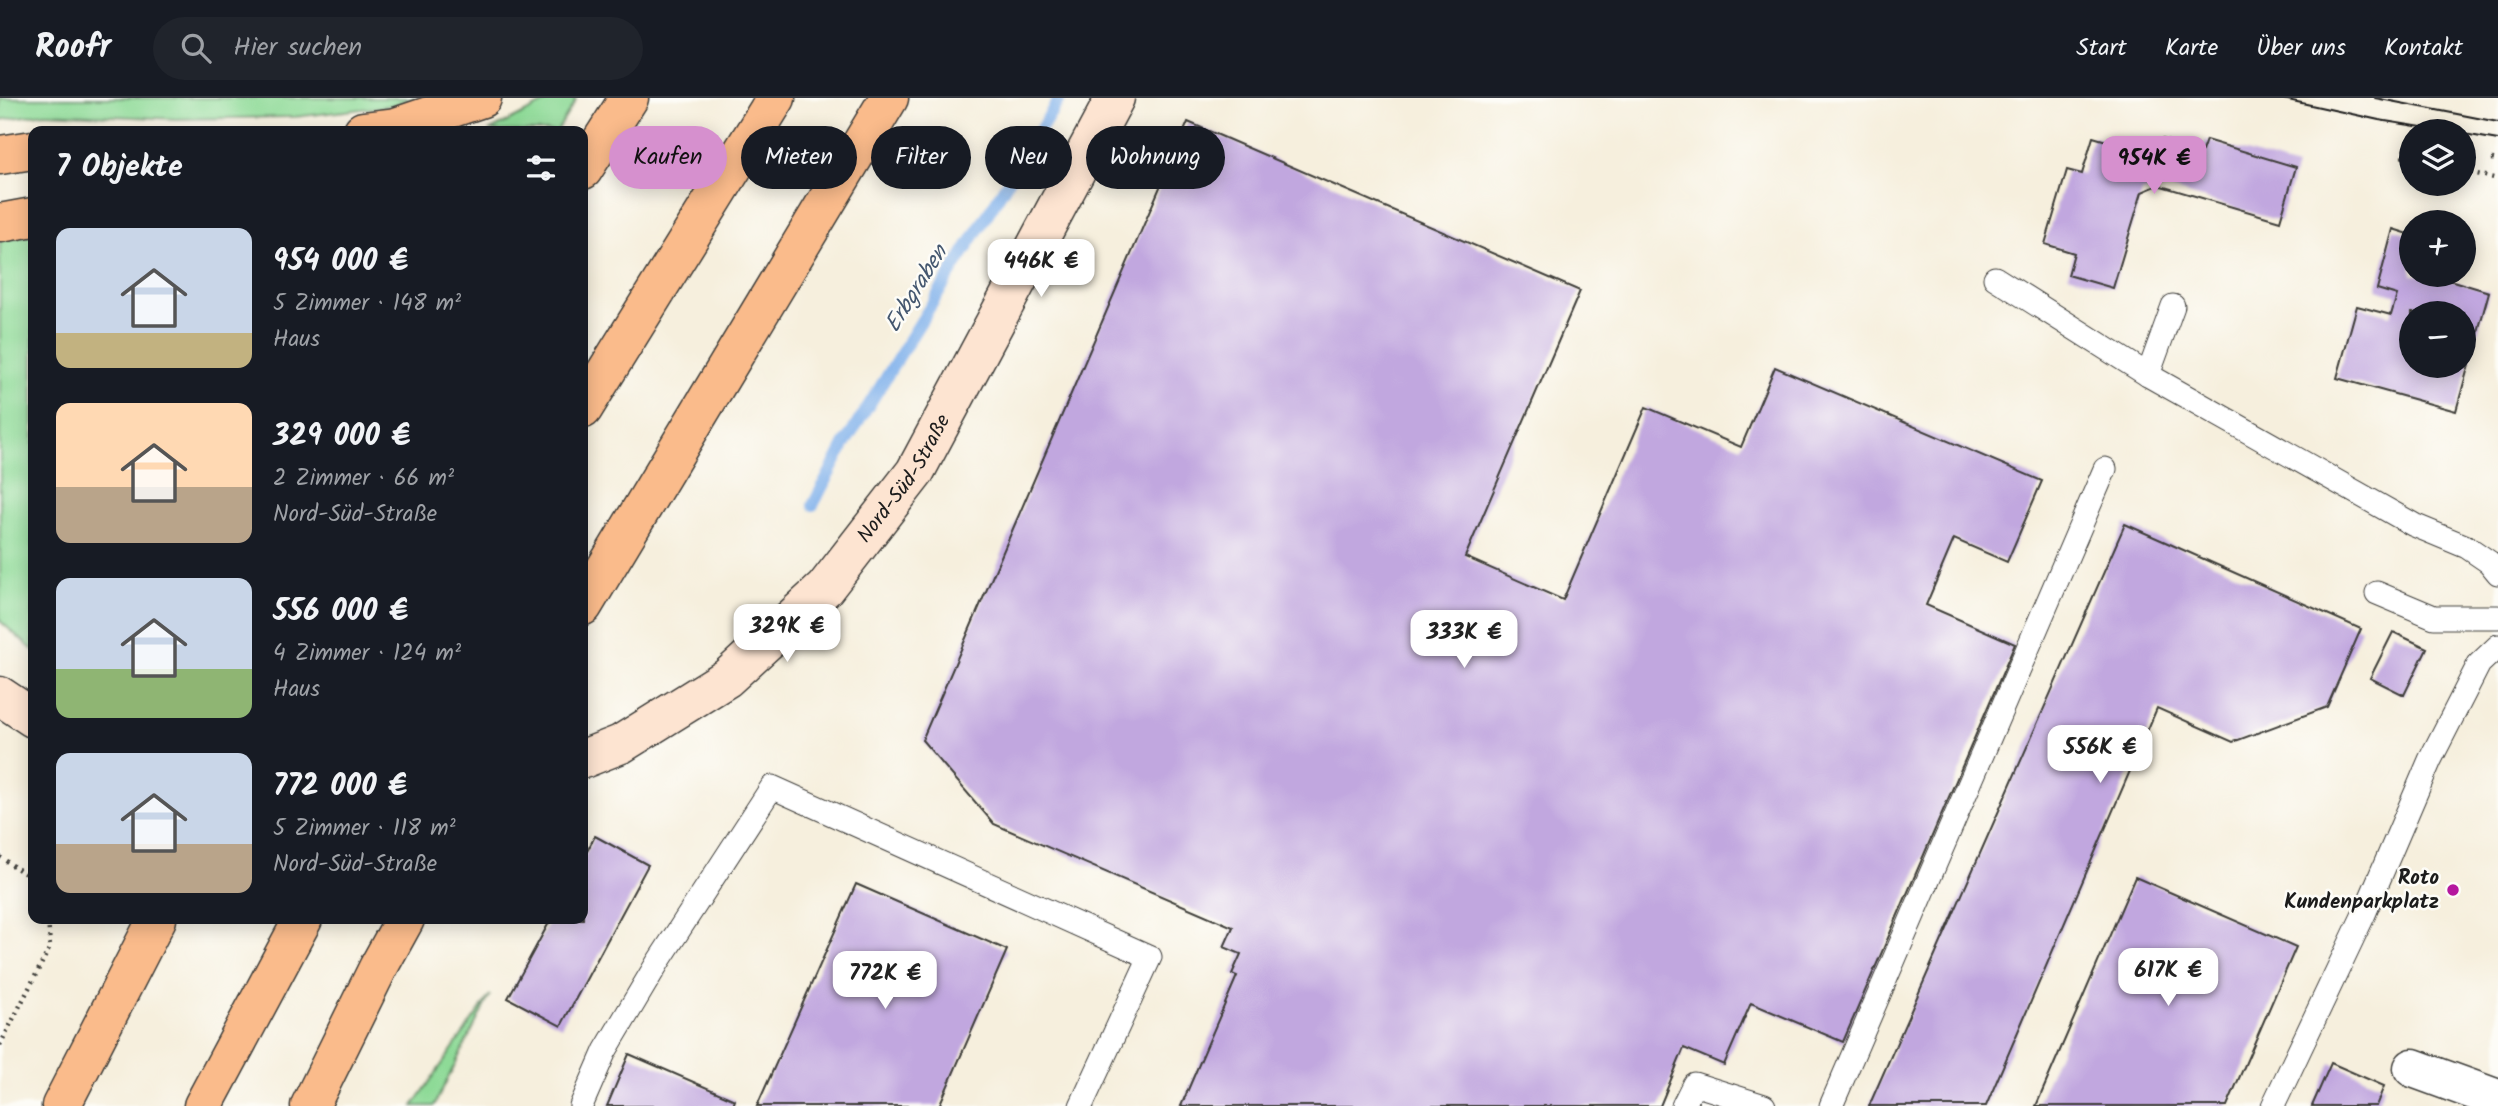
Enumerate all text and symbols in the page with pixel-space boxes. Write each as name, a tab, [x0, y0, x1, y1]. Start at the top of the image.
search box	[153, 17, 643, 80]
text: Roofr	[35, 22, 111, 75]
text: Hier suchen	[233, 27, 362, 69]
icon: search	[177, 29, 215, 67]
text: Start	[2076, 29, 2127, 68]
text: Karte	[2165, 29, 2218, 68]
text: Über uns	[2256, 29, 2346, 68]
text: Kontakt	[2384, 29, 2463, 68]
map controls	[2399, 119, 2476, 378]
button: layers	[2399, 119, 2476, 196]
chip: Kaufen	[609, 126, 727, 189]
chip: Mieten	[741, 126, 857, 189]
chip: Filter	[871, 126, 971, 189]
chip: Neu	[985, 126, 1072, 189]
chip: Wohnung	[1086, 126, 1225, 189]
pin: 954K €	[2097, 136, 2211, 196]
text: 954K €	[2117, 141, 2191, 177]
text: 7 Objekte	[56, 144, 183, 192]
icon: filters	[522, 149, 560, 187]
button: +	[2399, 210, 2476, 287]
water label: Erbgraben	[876, 237, 959, 340]
text: 954 000 €	[273, 238, 408, 286]
pin: 446K €	[984, 240, 1098, 299]
text: 446K €	[1004, 244, 1078, 280]
icon: home	[112, 256, 196, 340]
text: 5 Zimmer · 148 m²	[273, 286, 461, 322]
button: −	[2399, 301, 2476, 378]
text: Haus	[273, 322, 320, 358]
street label: Nord-Süd-Straße	[849, 408, 960, 551]
text: 329 000 €	[273, 413, 410, 461]
icon: home	[112, 431, 196, 515]
text: 2 Zimmer · 66 m²	[273, 461, 454, 497]
text: Nord-Süd-Straße	[273, 497, 437, 533]
text: 556 000 €	[273, 588, 408, 636]
pin: 329K €	[730, 604, 844, 664]
icon: home	[112, 606, 196, 690]
text: 329K €	[750, 609, 824, 645]
pin: 333K €	[1407, 610, 1521, 670]
text: 333K €	[1426, 615, 1502, 651]
text: 4 Zimmer · 124 m²	[273, 636, 461, 672]
text: Haus	[273, 672, 320, 708]
pin: 556K €	[2043, 726, 2157, 785]
text: 556K €	[2063, 730, 2137, 766]
text: 772 000 €	[273, 763, 407, 811]
icon: home	[112, 781, 196, 865]
text: 5 Zimmer · 118 m²	[273, 811, 456, 847]
text: Nord-Süd-Straße	[273, 847, 437, 883]
place label: Roto Kundenparkplatz	[2284, 862, 2439, 919]
marker: Roto Kundenparkplatz	[2445, 882, 2461, 898]
pin: 617K €	[2111, 948, 2225, 1008]
pin: 772K €	[828, 951, 942, 1011]
text: 617K €	[2134, 953, 2202, 989]
text: 772K €	[849, 956, 921, 992]

